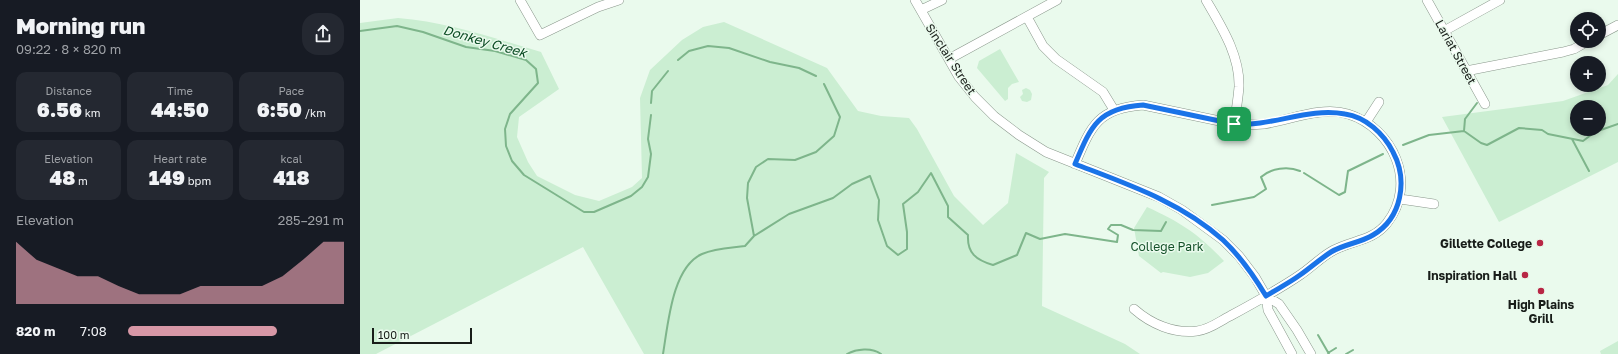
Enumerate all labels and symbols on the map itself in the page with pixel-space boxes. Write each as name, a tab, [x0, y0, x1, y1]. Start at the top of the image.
street label: Lariat Street	[1432, 17, 1480, 87]
water label: Donkey Creek	[441, 21, 530, 61]
street label: Sinclair Street	[922, 21, 980, 98]
pin	[1217, 107, 1251, 141]
place label: Gillette College	[1440, 236, 1532, 251]
marker: Gillette College	[1535, 238, 1545, 248]
park label: College Park	[1130, 239, 1204, 254]
place label: Inspiration Hall	[1427, 268, 1517, 283]
marker: Inspiration Hall	[1520, 270, 1530, 280]
marker: High Plains Grill	[1536, 286, 1546, 296]
place label: High Plains Grill	[1508, 297, 1574, 326]
scale bar	[372, 326, 472, 345]

